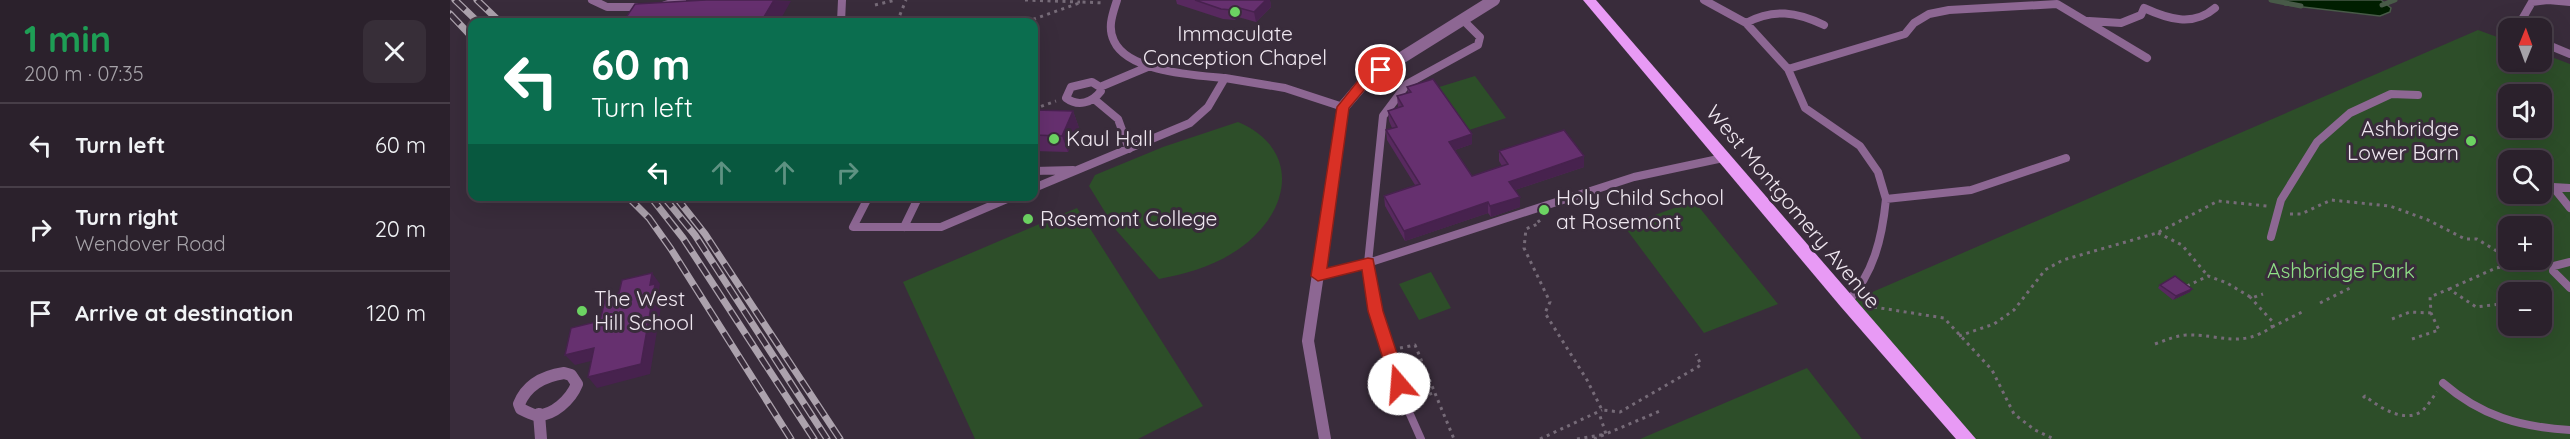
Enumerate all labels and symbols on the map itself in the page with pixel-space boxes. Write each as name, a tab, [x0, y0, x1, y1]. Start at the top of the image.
marker: Immaculate Conception Chapel	[1228, 5, 1242, 19]
north arrow	[2498, 18, 2552, 72]
place label: Immaculate Conception Chapel	[1143, 20, 1327, 70]
pin	[1355, 44, 1406, 95]
street label: West Montgomery Avenue	[1701, 99, 1887, 313]
place label: Ashbridge Lower Barn	[2347, 115, 2459, 165]
place label: Kaul Hall	[1066, 125, 1153, 151]
marker: Kaul Hall	[1047, 132, 1061, 146]
marker: Ashbridge Lower Barn	[2464, 134, 2478, 148]
place label: Holy Child School at Rosemont	[1556, 184, 1724, 234]
marker: Holy Child School at Rosemont	[1537, 203, 1551, 217]
place label: Rosemont College	[1040, 205, 1217, 231]
marker: Rosemont College	[1021, 212, 1035, 226]
park label: Ashbridge Park	[2267, 257, 2415, 283]
place label: The West Hill School	[594, 285, 694, 335]
marker: The West Hill School	[575, 304, 589, 318]
position arrow	[1367, 352, 1431, 416]

